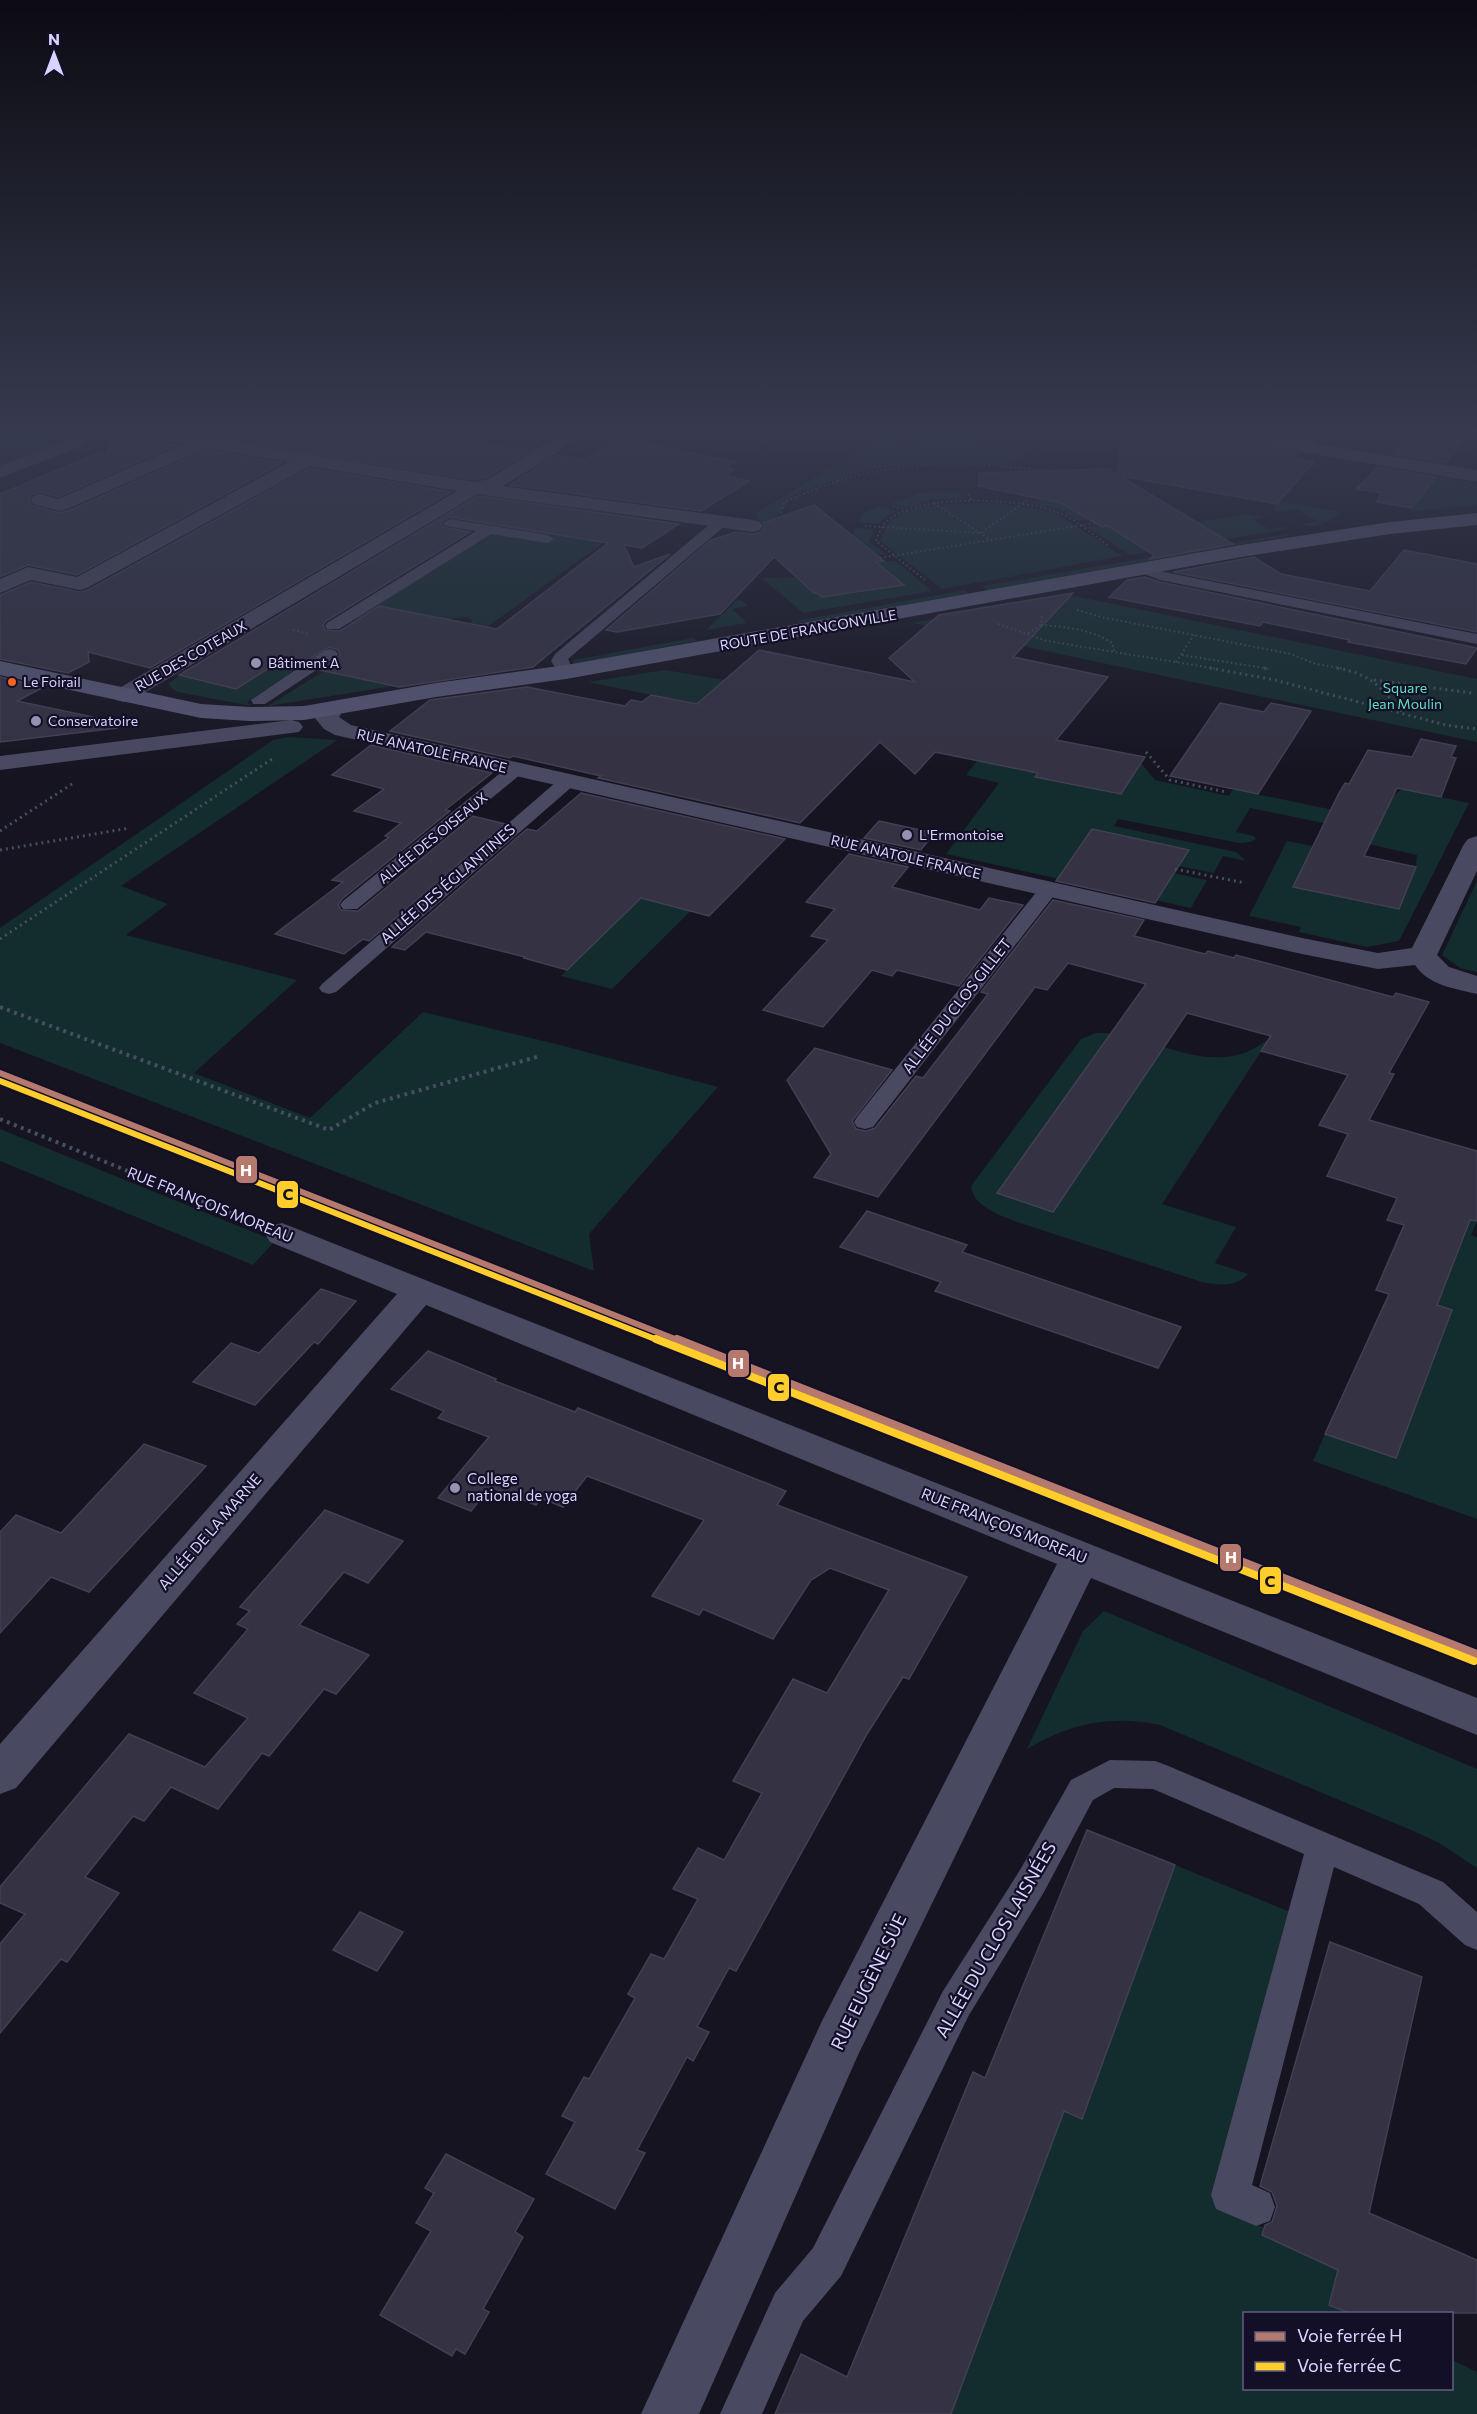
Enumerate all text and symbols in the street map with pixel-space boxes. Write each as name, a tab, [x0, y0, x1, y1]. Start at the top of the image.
north arrow	[24, 24, 84, 84]
text: N	[48, 29, 60, 48]
street label: ROUTE DE FRANCONVILLE	[718, 606, 898, 653]
street label: RUE DES COTEAUX	[132, 617, 250, 695]
place label: Bâtiment A	[268, 654, 340, 671]
marker: Bâtiment A	[249, 656, 263, 670]
place label: Le Foirail	[23, 673, 81, 690]
marker: Le Foirail	[6, 676, 18, 688]
park label: Square Jean Moulin	[1368, 679, 1442, 712]
place label: Conservatoire	[48, 712, 138, 729]
marker: Conservatoire	[29, 714, 43, 728]
street label: RUE ANATOLE FRANCE	[355, 725, 509, 776]
street label: ALLÉE DES OISEAUX	[375, 788, 491, 887]
street label: ALLÉE DES ÉGLANTINES	[376, 819, 519, 947]
place label: L'Ermontoise	[919, 826, 1004, 843]
marker: L'Ermontoise	[900, 828, 914, 842]
street label: RUE ANATOLE FRANCE	[829, 831, 983, 882]
street label: ALLÉE DU CLOS GILLET	[897, 933, 1015, 1077]
line badge: H	[235, 1155, 258, 1184]
text: H	[240, 1160, 252, 1179]
street label: RUE FRANÇOIS MOREAU	[125, 1163, 296, 1246]
line badge: C	[276, 1180, 299, 1209]
text: C	[283, 1184, 294, 1203]
line badge: H	[727, 1349, 750, 1378]
text: H	[732, 1353, 744, 1372]
line badge: C	[767, 1373, 790, 1402]
text: C	[774, 1377, 785, 1396]
street label: ALLÉE DE LA MARNE	[153, 1469, 265, 1593]
place label: College national de yoga	[467, 1469, 577, 1504]
marker: College national de yoga	[448, 1481, 462, 1495]
street label: RUE FRANÇOIS MOREAU	[919, 1484, 1090, 1567]
line badge: H	[1219, 1543, 1242, 1572]
text: H	[1225, 1547, 1237, 1566]
line badge: C	[1259, 1566, 1282, 1595]
text: C	[1265, 1571, 1276, 1590]
street label: ALLÉE DU CLOS LAISNÉES	[930, 1838, 1060, 2041]
street label: RUE EUGÈNE SÜE	[826, 1910, 911, 2053]
legend	[1243, 2312, 1453, 2390]
text: Voie ferrée H	[1297, 2324, 1403, 2346]
text: Voie ferrée C	[1297, 2354, 1401, 2376]

